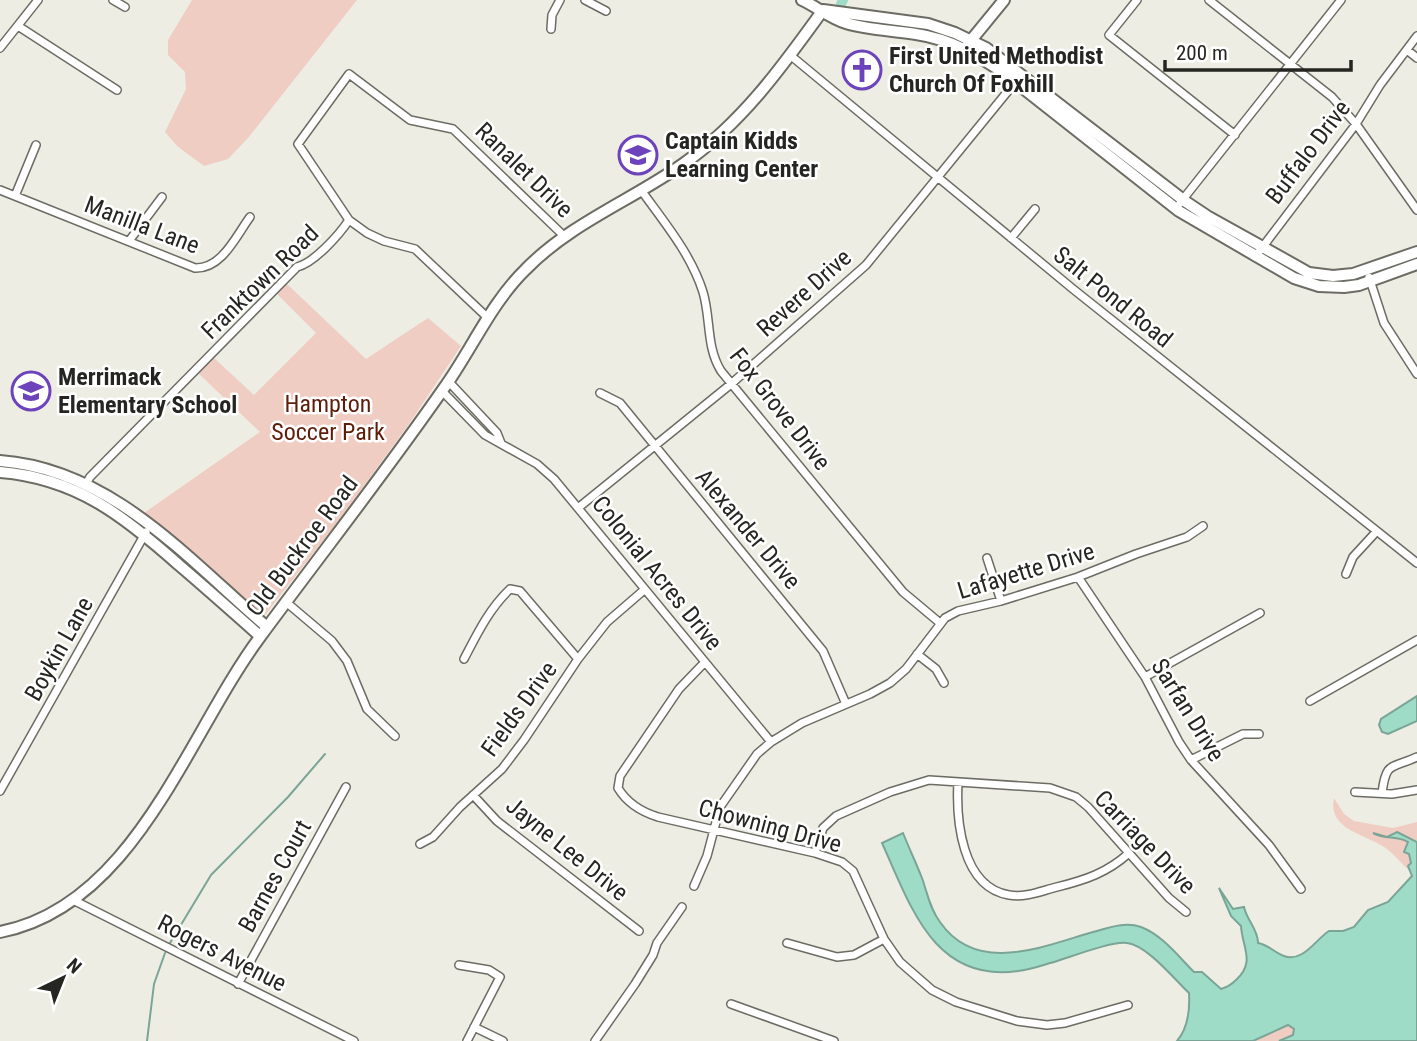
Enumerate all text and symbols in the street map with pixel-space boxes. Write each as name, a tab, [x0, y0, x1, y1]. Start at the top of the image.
scale bar	[1165, 28, 1350, 72]
text: 200 m	[1176, 41, 1228, 65]
place label: First United Methodist Church Of Foxhill	[889, 42, 1103, 98]
church icon: First United Methodist Church Of Foxhill	[841, 49, 883, 91]
street label: Buffalo Drive	[1260, 95, 1356, 209]
street label: Ranalet Drive	[469, 117, 579, 223]
place label: Captain Kidds Learning Center	[665, 127, 818, 183]
school or university icon: Captain Kidds Learning Center	[617, 134, 659, 176]
street label: Manilla Lane	[81, 190, 203, 260]
street label: Franktown Road	[196, 219, 324, 345]
street label: Salt Pond Road	[1048, 241, 1178, 353]
street label: Revere Drive	[751, 243, 857, 343]
street label: Fox Grove Drive	[724, 342, 836, 476]
place label: Merrimack Elementary School	[58, 363, 237, 419]
school or university icon: Merrimack Elementary School	[10, 370, 52, 412]
park label: Hampton Soccer Park	[271, 390, 385, 446]
street label: Alexander Drive	[690, 463, 806, 595]
street label: Old Buckroe Road	[240, 470, 364, 622]
street label: Colonial Acres Drive	[586, 490, 728, 656]
street label: Lafayette Drive	[954, 537, 1098, 605]
street label: Boykin Lane	[19, 592, 99, 706]
street label: Sarfan Drive	[1146, 654, 1230, 766]
street label: Fields Drive	[475, 656, 563, 762]
street label: Carriage Drive	[1089, 784, 1201, 900]
street label: Jayne Lee Drive	[500, 791, 634, 907]
street label: Chowning Drive	[695, 793, 845, 859]
street label: Barnes Court	[233, 815, 317, 937]
street label: Rogers Avenue	[153, 909, 291, 997]
north arrow	[28, 943, 98, 1013]
text: N	[62, 954, 86, 978]

